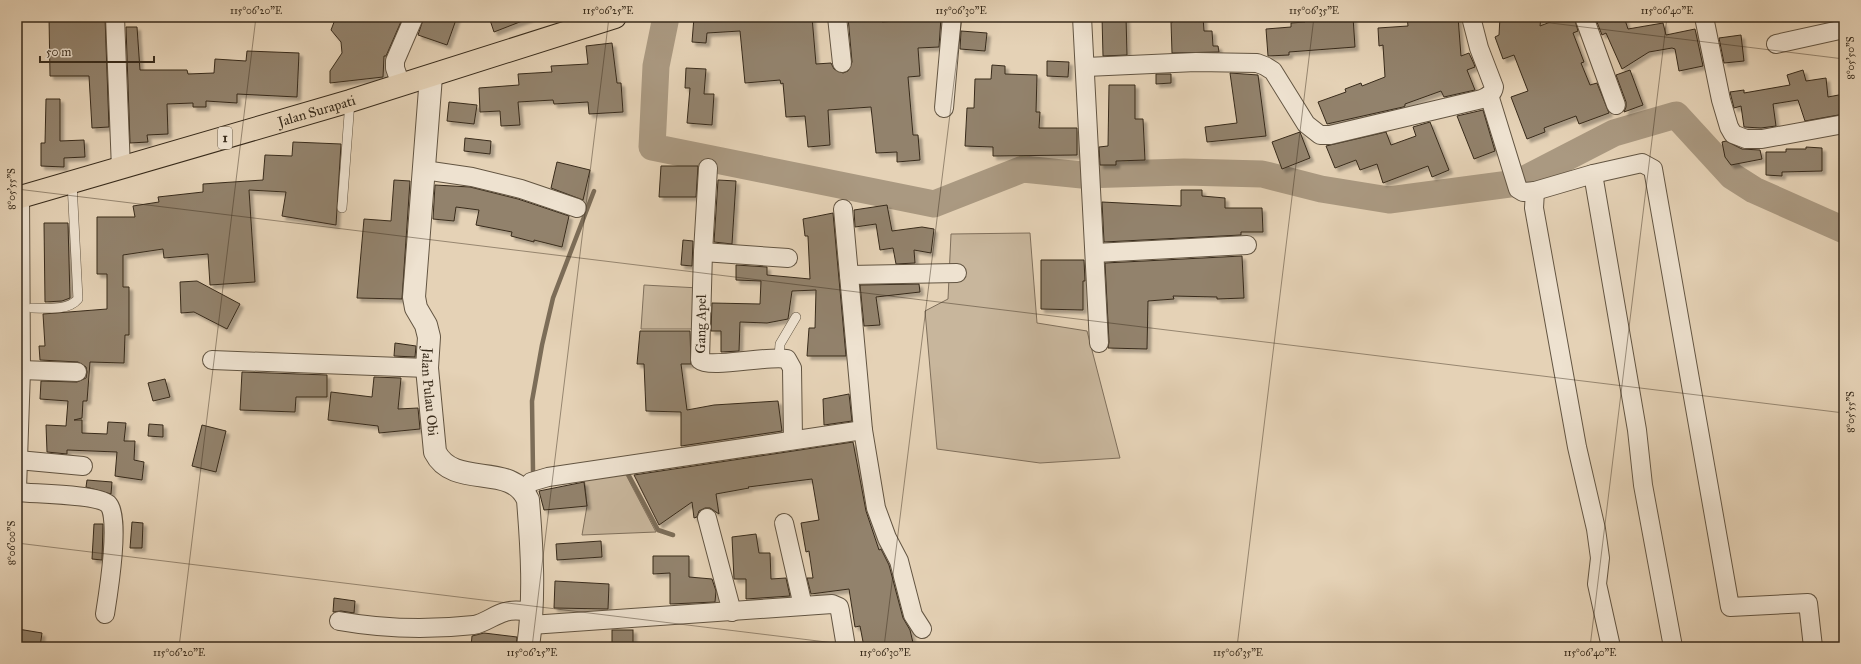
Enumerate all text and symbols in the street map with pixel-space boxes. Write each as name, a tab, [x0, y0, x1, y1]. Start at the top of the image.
text: 115°06'20"E	[230, 5, 282, 17]
text: 115°06'25"E	[583, 5, 633, 17]
text: 115°06'30"E	[935, 5, 987, 17]
text: 115°06'35"E	[1289, 5, 1339, 17]
text: 115°06'40"E	[1641, 5, 1693, 17]
text: 8°05'50"S	[1845, 36, 1857, 79]
scale bar	[40, 38, 154, 64]
text: 50 m	[46, 45, 71, 59]
street label: Jalan Surapati	[274, 91, 358, 132]
road number: 1	[218, 127, 232, 149]
text: 8°05'55"S	[6, 168, 18, 210]
street label: Gang Apel	[692, 294, 710, 354]
street label: Jalan Pulau Obi	[418, 345, 442, 437]
text: 8°05'55"S	[1845, 391, 1857, 433]
text: 8°06'00"S	[6, 521, 18, 565]
text: 115°06'20"E	[153, 647, 205, 659]
text: 115°06'25"E	[507, 647, 557, 659]
text: 115°06'30"E	[859, 647, 911, 659]
text: 115°06'35"E	[1213, 647, 1263, 659]
text: 115°06'40"E	[1564, 647, 1616, 659]

